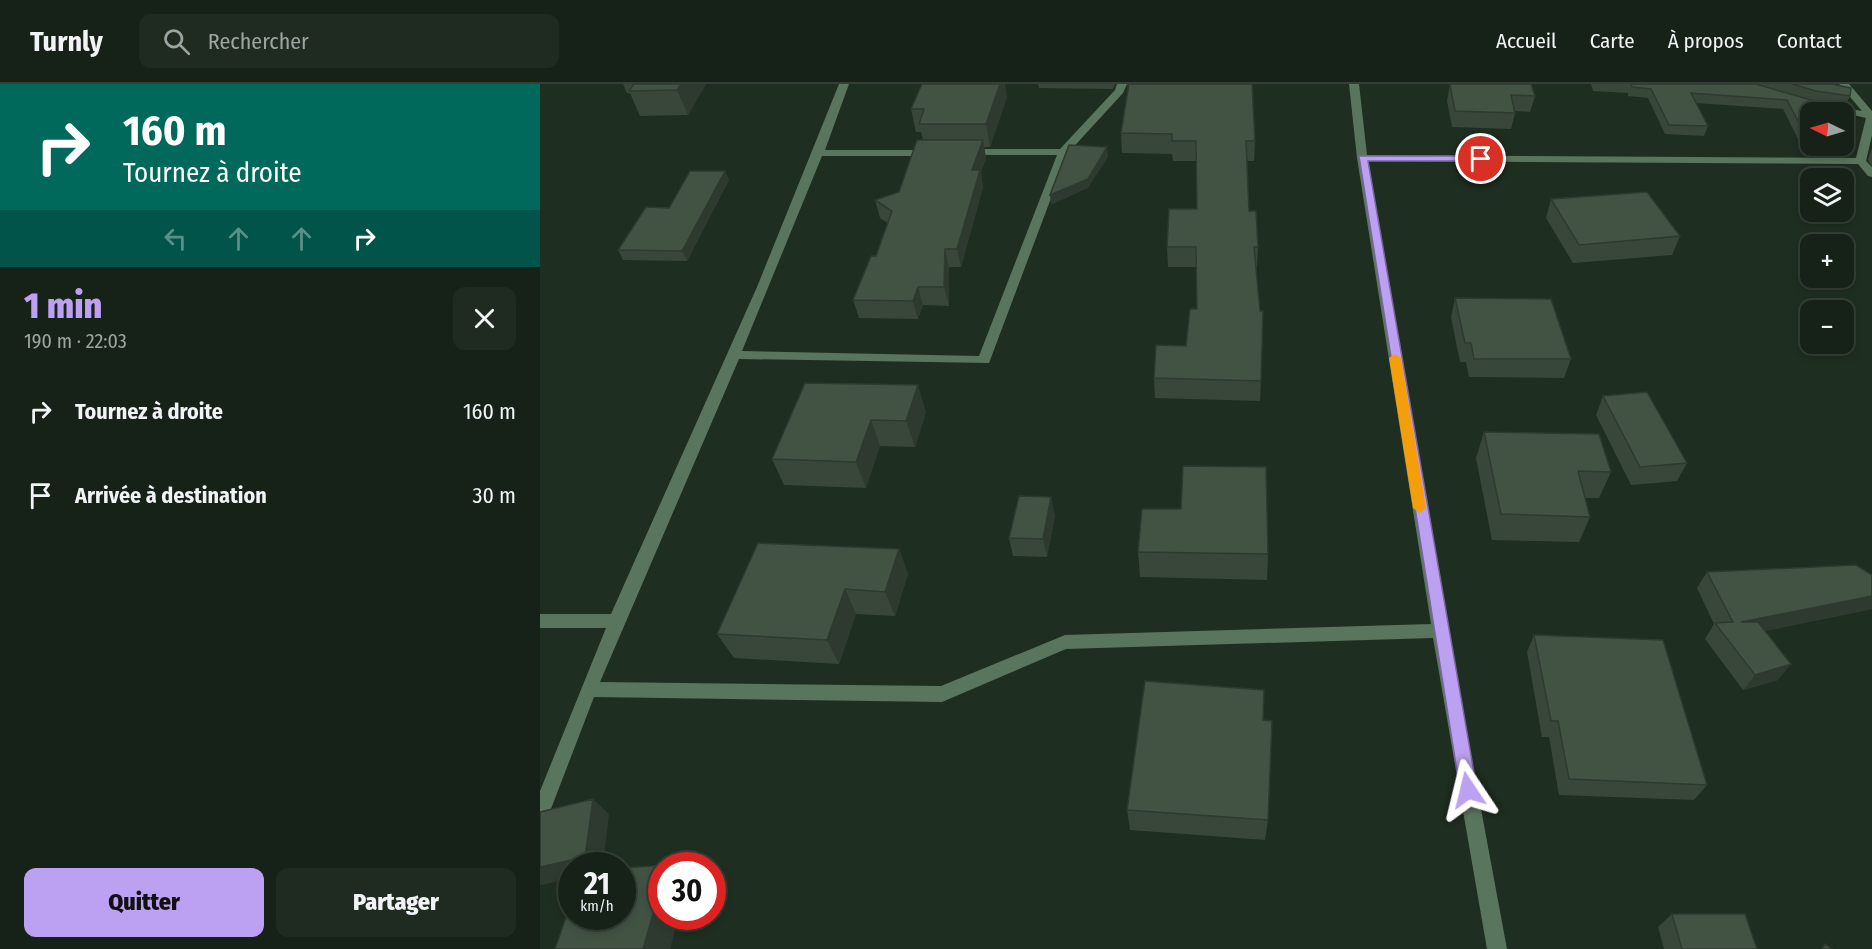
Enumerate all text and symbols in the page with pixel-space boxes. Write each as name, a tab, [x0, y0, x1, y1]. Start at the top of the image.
search box	[139, 14, 559, 68]
text: Turnly	[30, 25, 103, 58]
icon: search	[160, 25, 193, 58]
text: Rechercher	[208, 28, 309, 55]
text: Accueil	[1496, 28, 1557, 54]
text: Carte	[1590, 28, 1635, 54]
text: À propos	[1668, 28, 1744, 54]
text: Contact	[1777, 28, 1842, 54]
north arrow	[1800, 102, 1854, 156]
map controls	[1800, 102, 1854, 354]
text: 160 m	[123, 106, 226, 156]
icon: right	[24, 108, 102, 186]
pin	[1455, 133, 1506, 184]
icon: arrive	[1464, 142, 1497, 175]
text: Tournez à droite	[123, 157, 302, 189]
button: layers	[1800, 168, 1854, 222]
icon: left	[159, 222, 192, 255]
icon: ahead	[222, 222, 255, 255]
icon: ahead	[285, 222, 318, 255]
icon: right	[348, 222, 381, 255]
button: +	[1800, 234, 1854, 288]
text: 1 min	[24, 284, 102, 328]
button: close	[453, 287, 516, 350]
button: −	[1800, 300, 1854, 354]
text: 190 m · 22:03	[24, 329, 127, 353]
icon: right	[24, 395, 57, 428]
text: Tournez à droite	[75, 398, 223, 425]
text: 160 m	[463, 398, 516, 425]
icon: arrive	[24, 479, 57, 512]
text: Arrivée à destination	[75, 482, 267, 509]
text: 30 m	[473, 482, 516, 509]
position arrow	[1436, 758, 1500, 822]
speed limit sign: 30	[648, 852, 726, 930]
text: 21	[584, 866, 610, 902]
button: Quitter	[24, 868, 264, 937]
button: Partager	[276, 868, 516, 937]
text: km/h	[580, 897, 614, 915]

